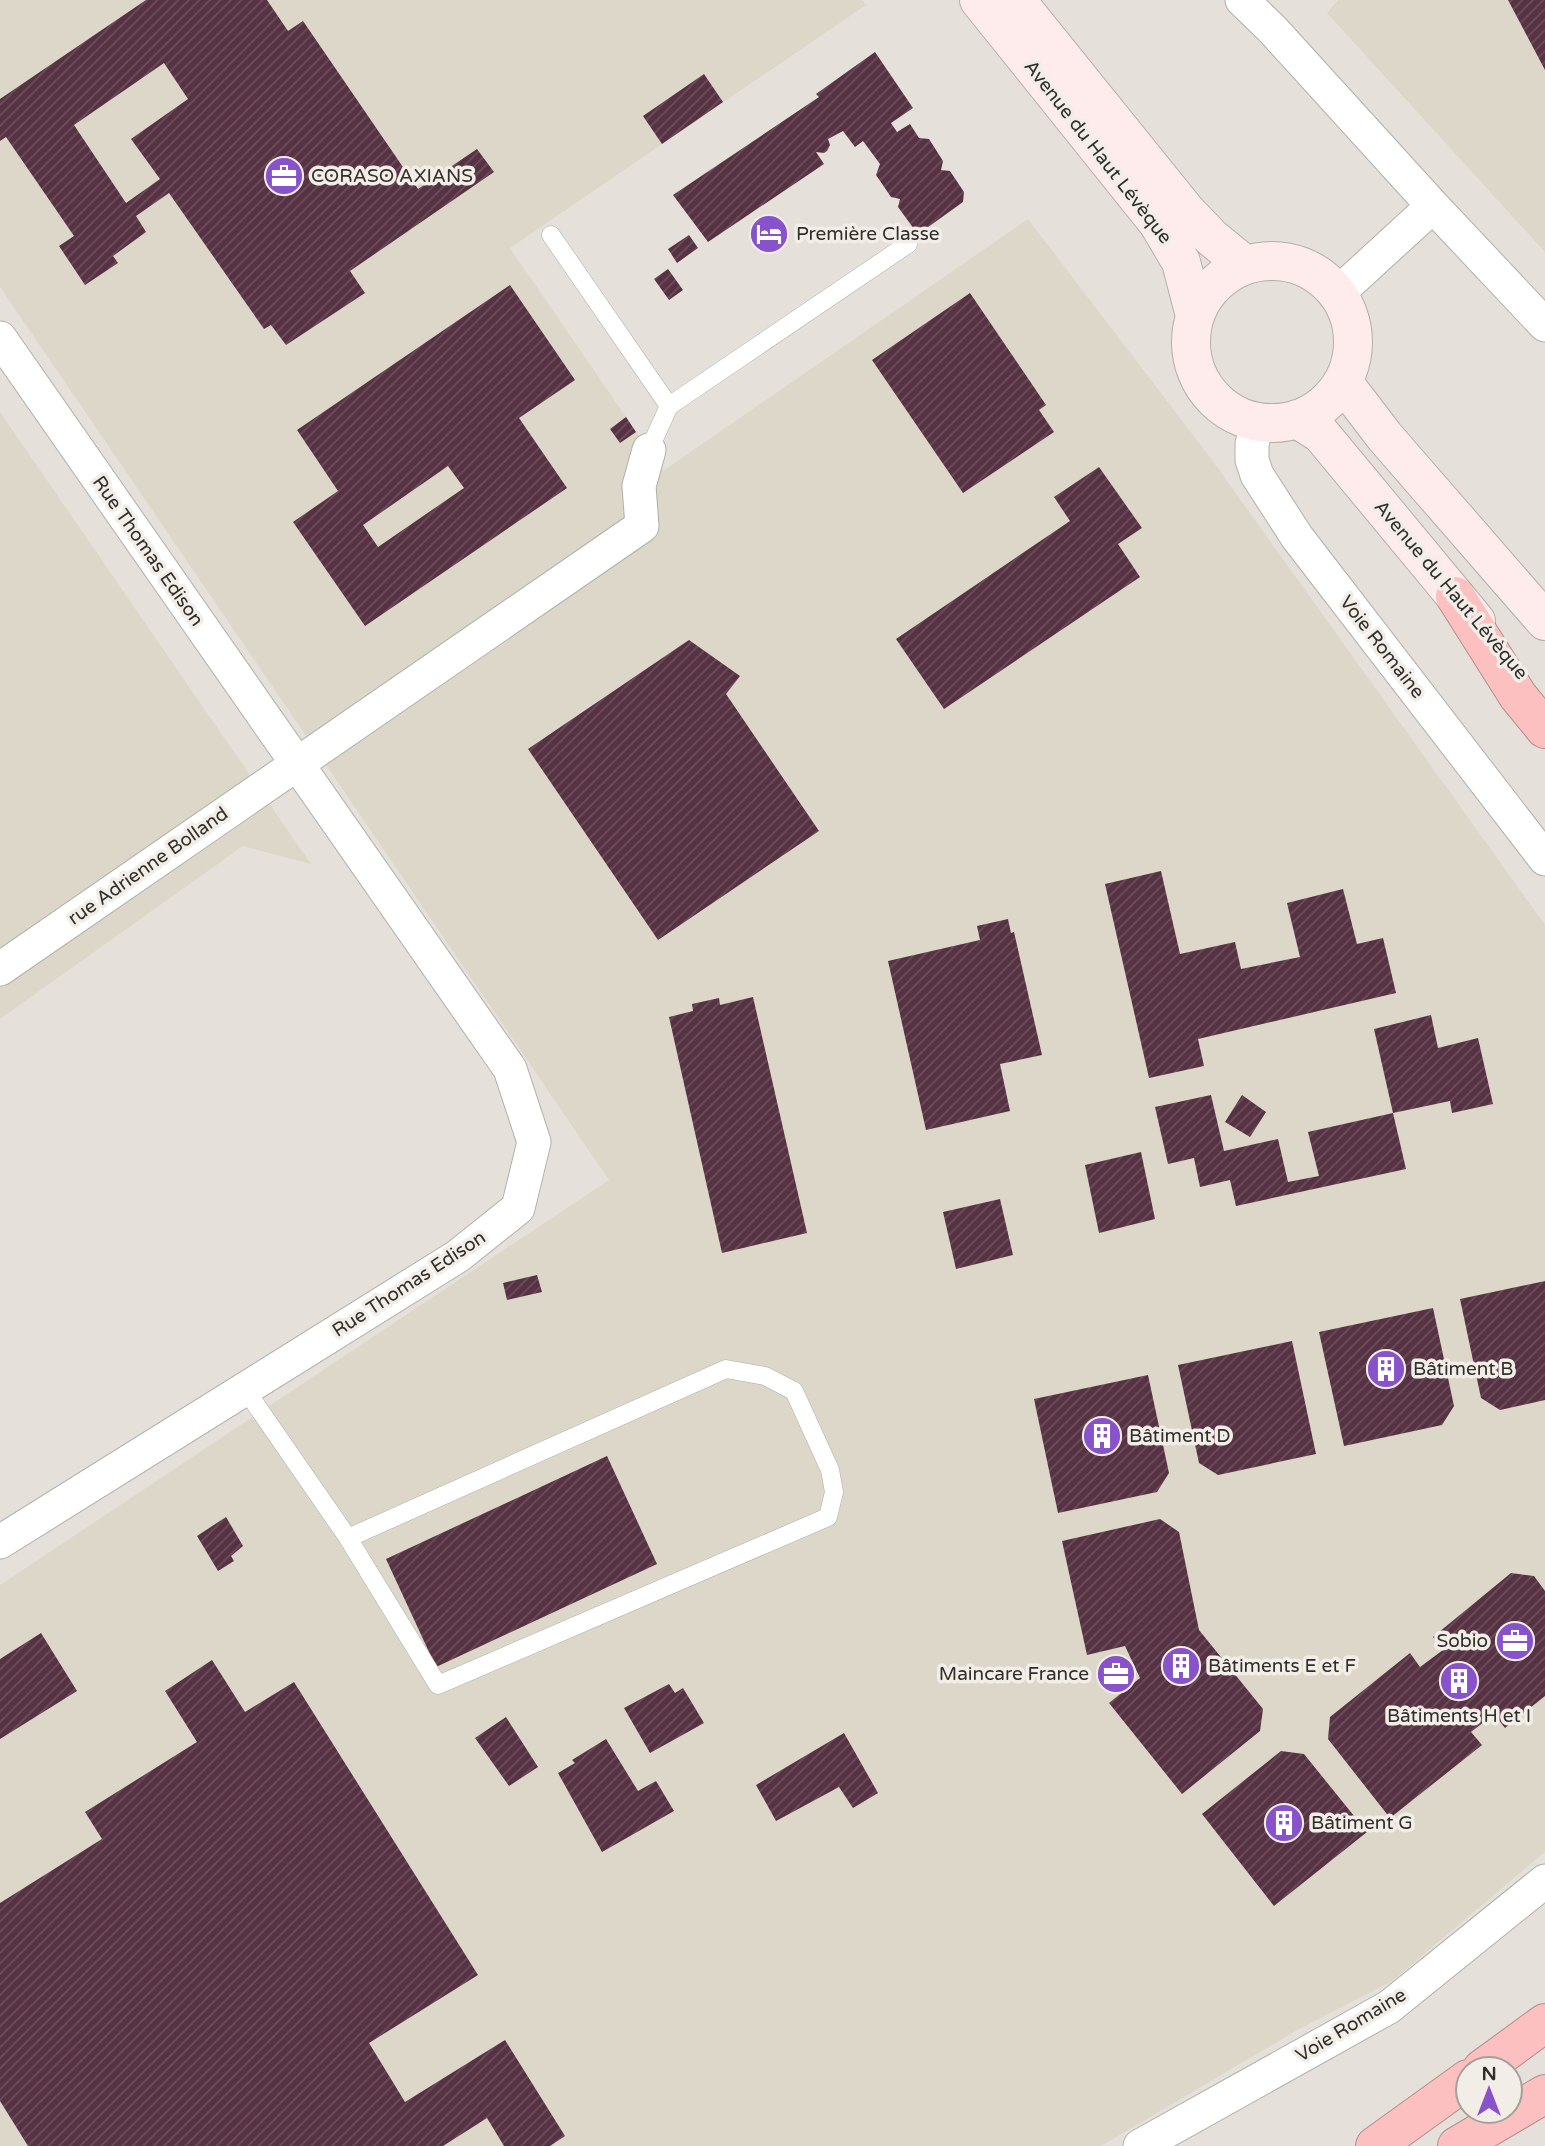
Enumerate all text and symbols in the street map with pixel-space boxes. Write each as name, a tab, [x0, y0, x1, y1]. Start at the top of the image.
street label: Avenue du Haut Lévèque	[1020, 56, 1176, 248]
office icon: CORASO AXIANS	[263, 155, 305, 197]
place label: CORASO AXIANS	[311, 165, 473, 187]
hotel icon: Première Classe	[748, 213, 790, 255]
place label: Première Classe	[796, 223, 940, 245]
street label: Rue Thomas Edison	[88, 472, 208, 630]
street label: Avenue du Haut Lévèque	[1370, 496, 1532, 684]
street label: Voie Romaine	[1335, 591, 1429, 703]
street label: rue Adrienne Bolland	[64, 802, 232, 930]
street label: Rue Thomas Edison	[328, 1226, 490, 1342]
building icon: Bâtiment B	[1365, 1348, 1407, 1390]
place label: Bâtiment B	[1413, 1358, 1514, 1380]
building icon: Bâtiment D	[1081, 1415, 1123, 1457]
place label: Bâtiment D	[1129, 1425, 1231, 1447]
office icon: Sobio	[1494, 1620, 1536, 1662]
place label: Sobio	[1436, 1630, 1488, 1652]
building icon: Bâtiments E et F	[1160, 1645, 1202, 1687]
office icon: Maincare France	[1095, 1653, 1137, 1695]
place label: Bâtiments E et F	[1208, 1655, 1356, 1677]
building icon: Bâtiments H et I	[1438, 1660, 1480, 1702]
place label: Maincare France	[939, 1663, 1089, 1685]
place label: Bâtiments H et I	[1387, 1705, 1531, 1727]
building icon: Bâtiment G	[1263, 1802, 1305, 1844]
place label: Bâtiment G	[1311, 1812, 1413, 1834]
street label: Voie Romaine	[1292, 1984, 1410, 2066]
north arrow	[1454, 2055, 1524, 2125]
text: N	[1481, 2063, 1497, 2085]

